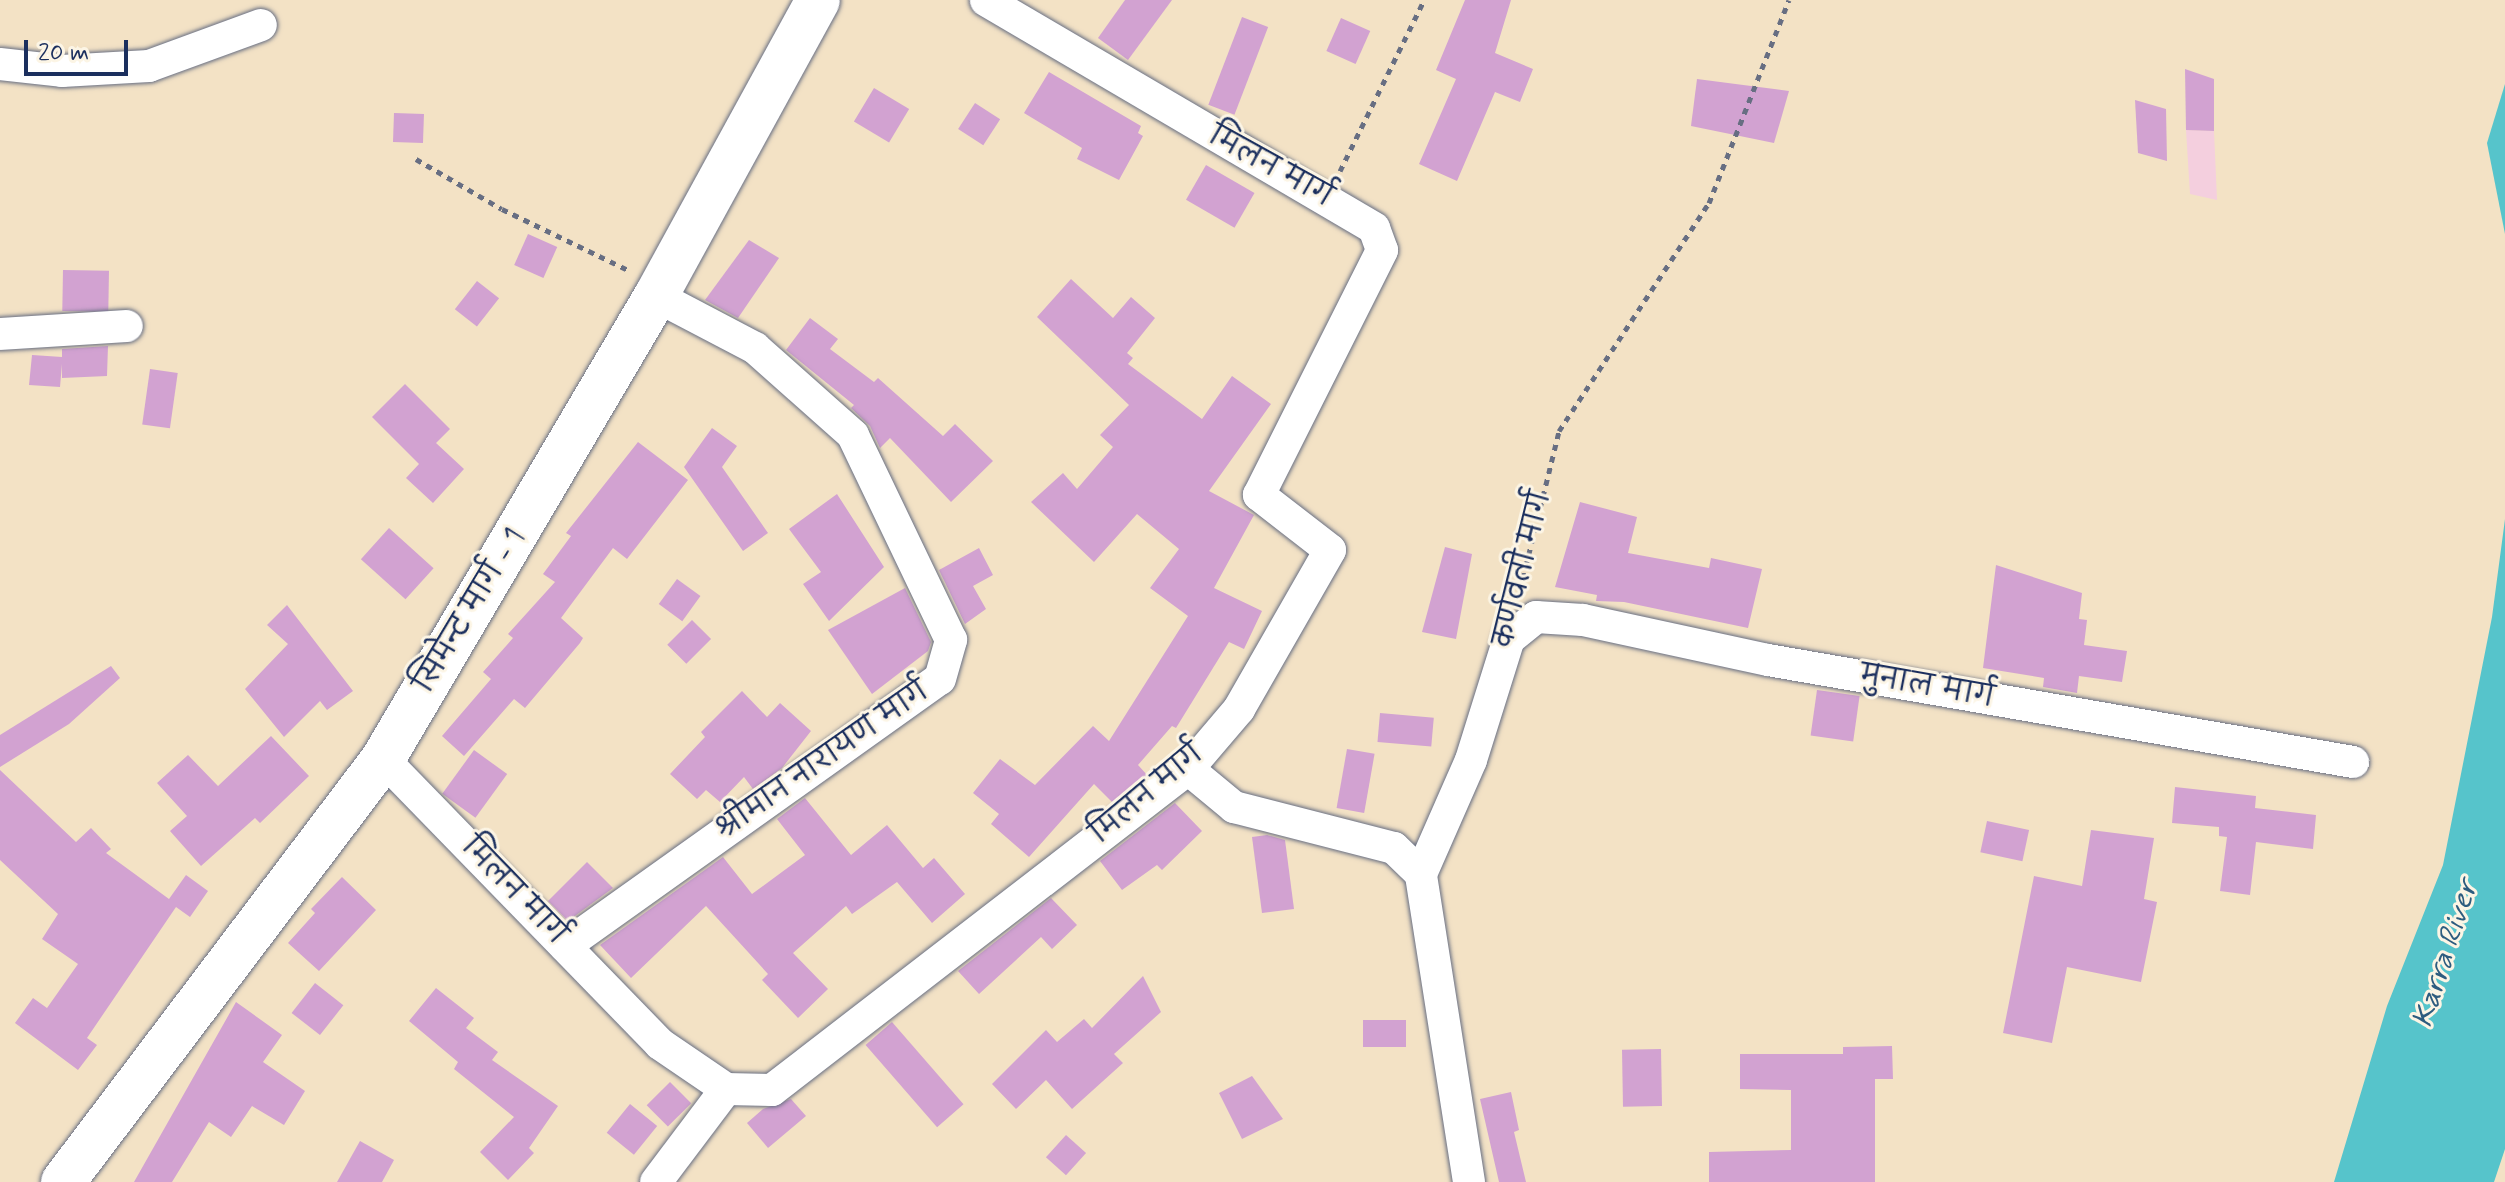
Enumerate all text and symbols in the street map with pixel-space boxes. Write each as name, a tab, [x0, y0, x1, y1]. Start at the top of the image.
scale bar	[28, 24, 132, 74]
text: 20 m	[38, 38, 89, 69]
street label: मिलन मार्ग	[1202, 120, 1338, 216]
street label: कर्णवती मार्ग	[1488, 488, 1560, 652]
street label: सिमेन्ट मार्ग - 1	[409, 523, 533, 699]
street label: मुनाल मार्ग	[1857, 660, 1997, 716]
street label: श्रीमान नारायण मार्ग	[710, 676, 936, 848]
street label: मिलन मार्ग	[1085, 738, 1211, 852]
street label: मिलन मार्ग	[454, 831, 572, 953]
water label: Karra River	[2406, 876, 2486, 1032]

